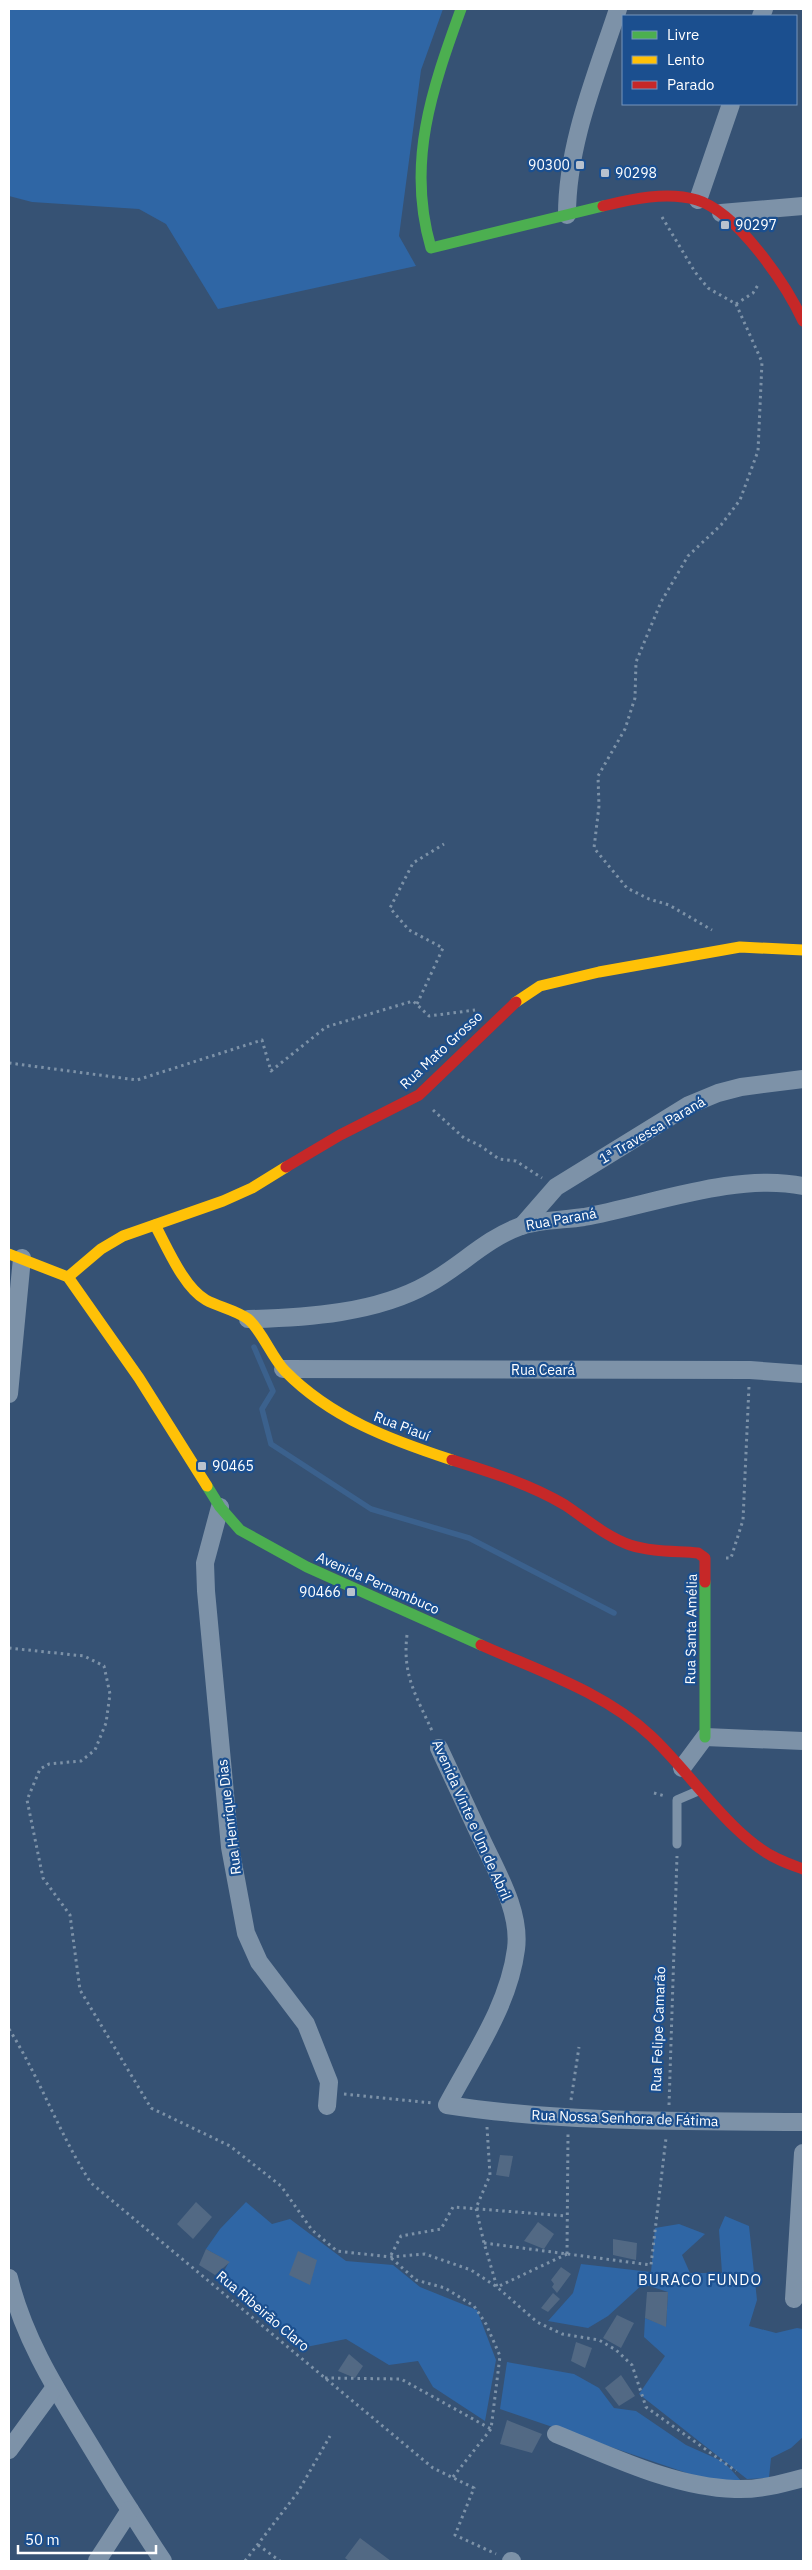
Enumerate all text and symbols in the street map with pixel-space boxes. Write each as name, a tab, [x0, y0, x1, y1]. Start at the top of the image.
legend	[622, 15, 797, 105]
text: Livre	[667, 25, 699, 44]
text: Lento	[667, 50, 705, 69]
text: Parado	[667, 75, 715, 94]
place label: 90300	[528, 156, 570, 174]
marker: 90300	[574, 159, 586, 171]
place label: 90298	[615, 164, 657, 182]
marker: 90298	[599, 167, 611, 179]
place label: 90297	[735, 216, 777, 234]
marker: 90297	[719, 219, 731, 231]
street label: Rua Mato Grosso	[396, 1007, 486, 1093]
street label: 1ª Travessa Paraná	[596, 1092, 709, 1168]
street label: Rua Paraná	[524, 1204, 598, 1234]
street label: Rua Ceará	[511, 1361, 576, 1379]
street label: Rua Piauí	[371, 1407, 433, 1445]
place label: 90465	[212, 1457, 254, 1475]
marker: 90465	[196, 1460, 208, 1472]
street label: Avenida Pernambuco	[314, 1548, 443, 1618]
street label: Rua Santa Amélia	[681, 1573, 701, 1684]
place label: 90466	[299, 1583, 341, 1601]
marker: 90466	[345, 1586, 357, 1598]
street label: Avenida Vinte e Um de Abril	[428, 1737, 516, 1903]
street label: Rua Henrique Dias	[213, 1758, 245, 1876]
street label: Rua Felipe Camarão	[647, 1966, 669, 2092]
street label: Rua Nossa Senhora de Fátima	[531, 2106, 719, 2130]
street label: Rua Ribeirão Claro	[213, 2267, 313, 2355]
district label: BURACO FUNDO	[638, 2270, 762, 2289]
scale bar	[18, 2522, 155, 2554]
text: 50 m	[25, 2530, 60, 2549]

